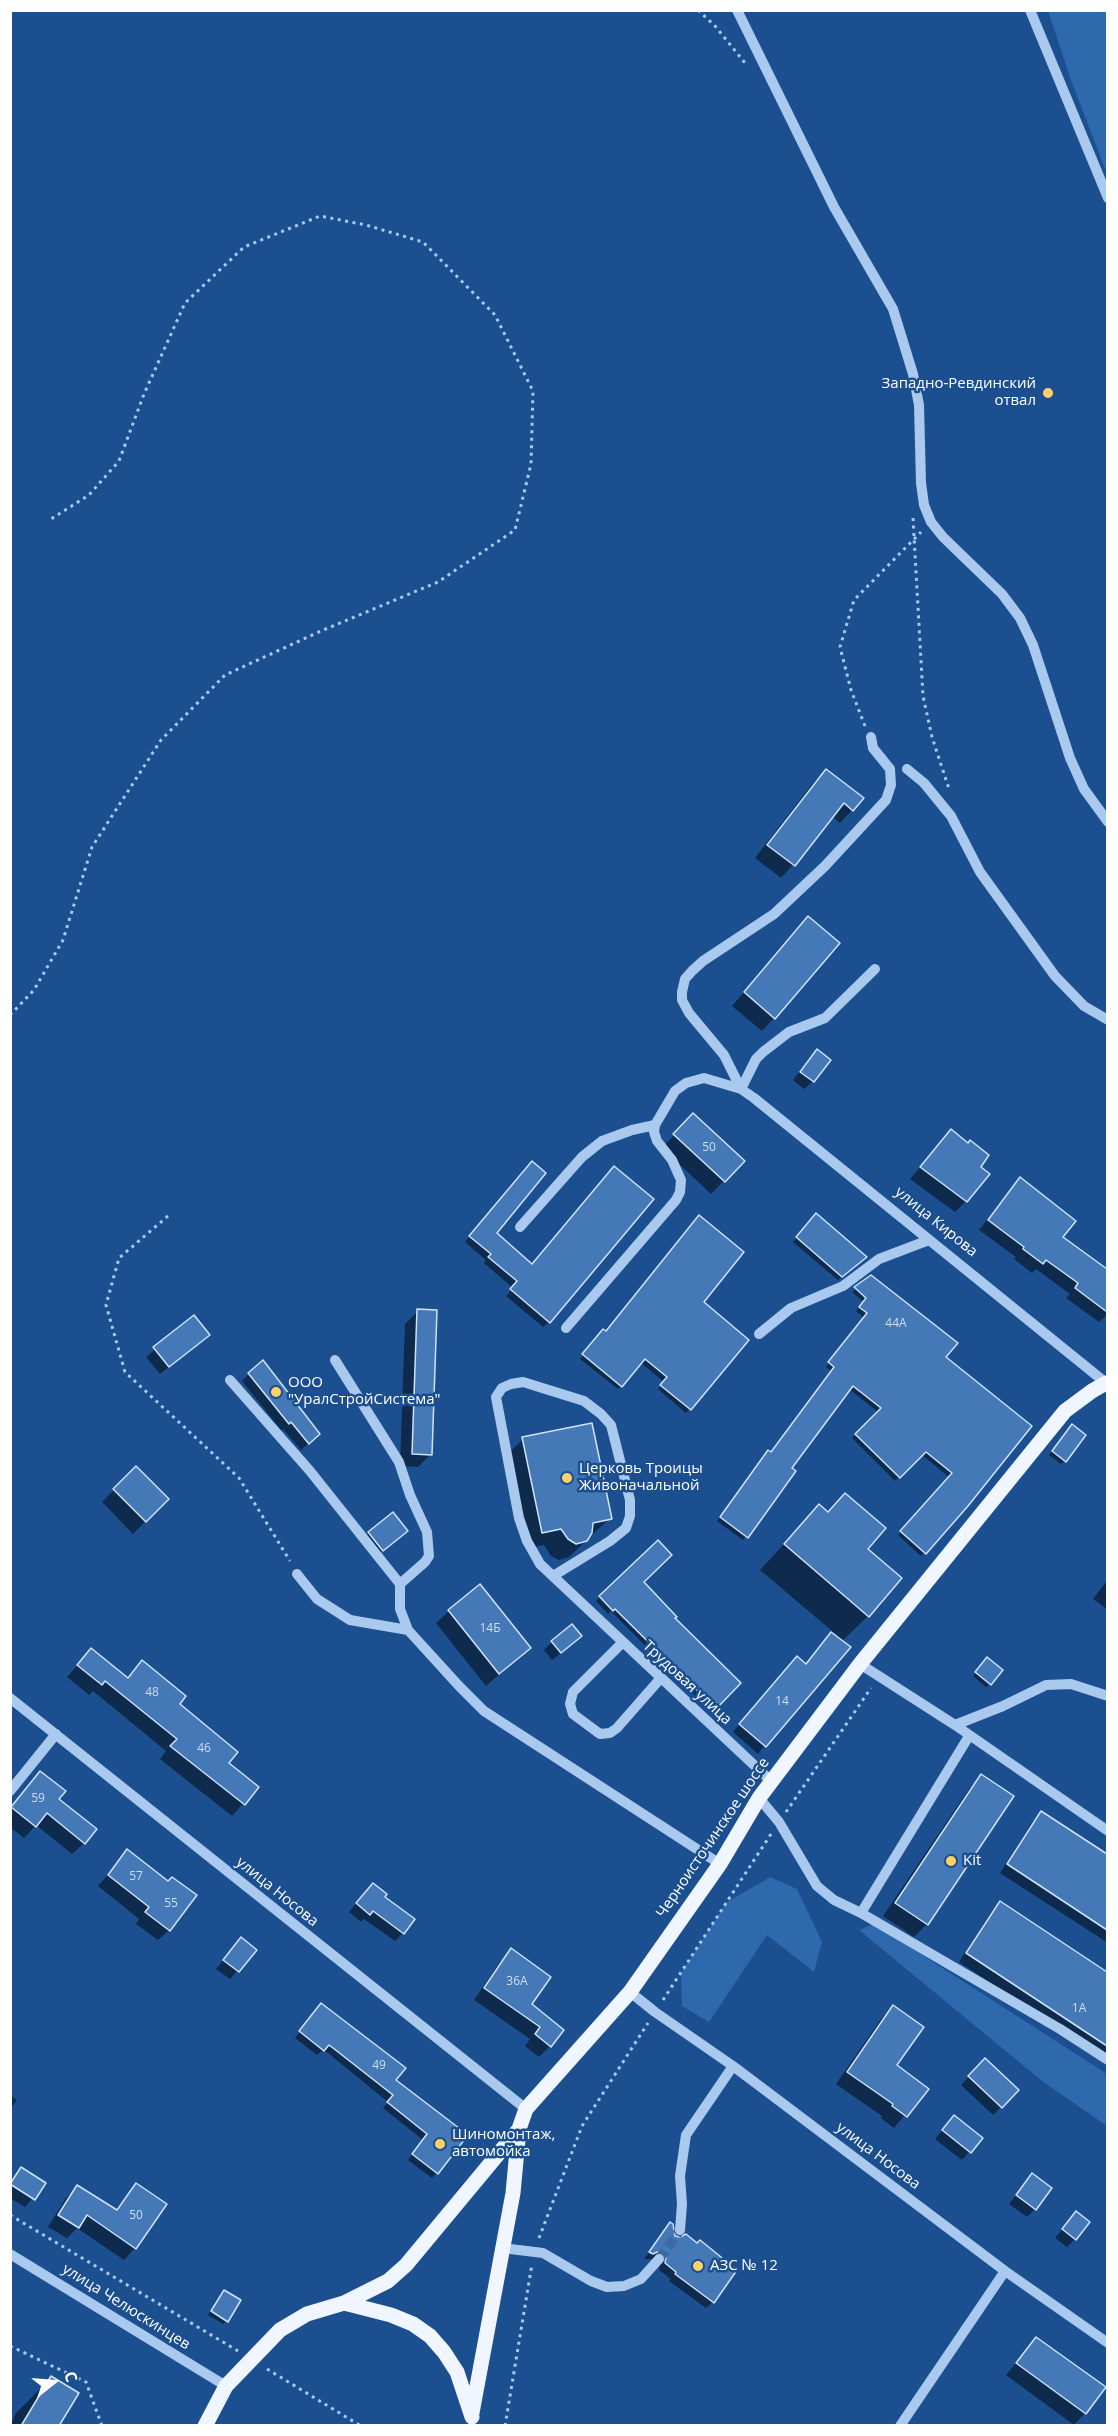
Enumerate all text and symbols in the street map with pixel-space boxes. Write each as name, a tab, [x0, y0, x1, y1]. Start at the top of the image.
place label: Западно-Ревдинский отвал	[882, 375, 1036, 410]
marker: Западно-Ревдинский отвал	[1041, 386, 1055, 400]
house number: 50	[702, 1141, 716, 1155]
street label: улица Кирова	[891, 1183, 981, 1261]
house number: 44А	[885, 1317, 907, 1331]
place label: ООО "УралСтройСистема"	[288, 1374, 441, 1409]
marker: ООО "УралСтройСистема"	[269, 1385, 283, 1399]
place label: Церковь Троицы Живоначальной	[579, 1460, 703, 1495]
marker: Церковь Троицы Живоначальной	[560, 1471, 574, 1485]
house number: 14Б	[479, 1622, 501, 1636]
street label: Трудовая улица	[639, 1637, 735, 1729]
house number: 48	[145, 1686, 159, 1700]
house number: 14	[775, 1695, 789, 1709]
house number: 46	[197, 1742, 211, 1756]
street label: Черноисточинское шоссе	[653, 1755, 773, 1921]
house number: 59	[31, 1792, 45, 1806]
place label: Kit	[963, 1852, 981, 1870]
street label: улица Носова	[232, 1853, 322, 1931]
marker: Kit	[944, 1854, 958, 1868]
house number: 57	[129, 1870, 143, 1884]
house number: 55	[164, 1897, 178, 1911]
house number: 36А	[506, 1975, 528, 1989]
house number: 1А	[1072, 2002, 1086, 2016]
house number: 49	[372, 2059, 386, 2073]
street label: улица Носова	[832, 2119, 924, 2193]
place label: Шиномонтаж, автомойка	[452, 2126, 555, 2161]
marker: Шиномонтаж, автомойка	[433, 2137, 447, 2151]
house number: 50	[129, 2209, 143, 2223]
place label: АЗС № 12	[710, 2257, 778, 2275]
marker: АЗС № 12	[691, 2259, 705, 2273]
street label: улица Челюскинцев	[59, 2260, 193, 2354]
north arrow	[24, 2352, 84, 2412]
text: С	[59, 2369, 83, 2385]

